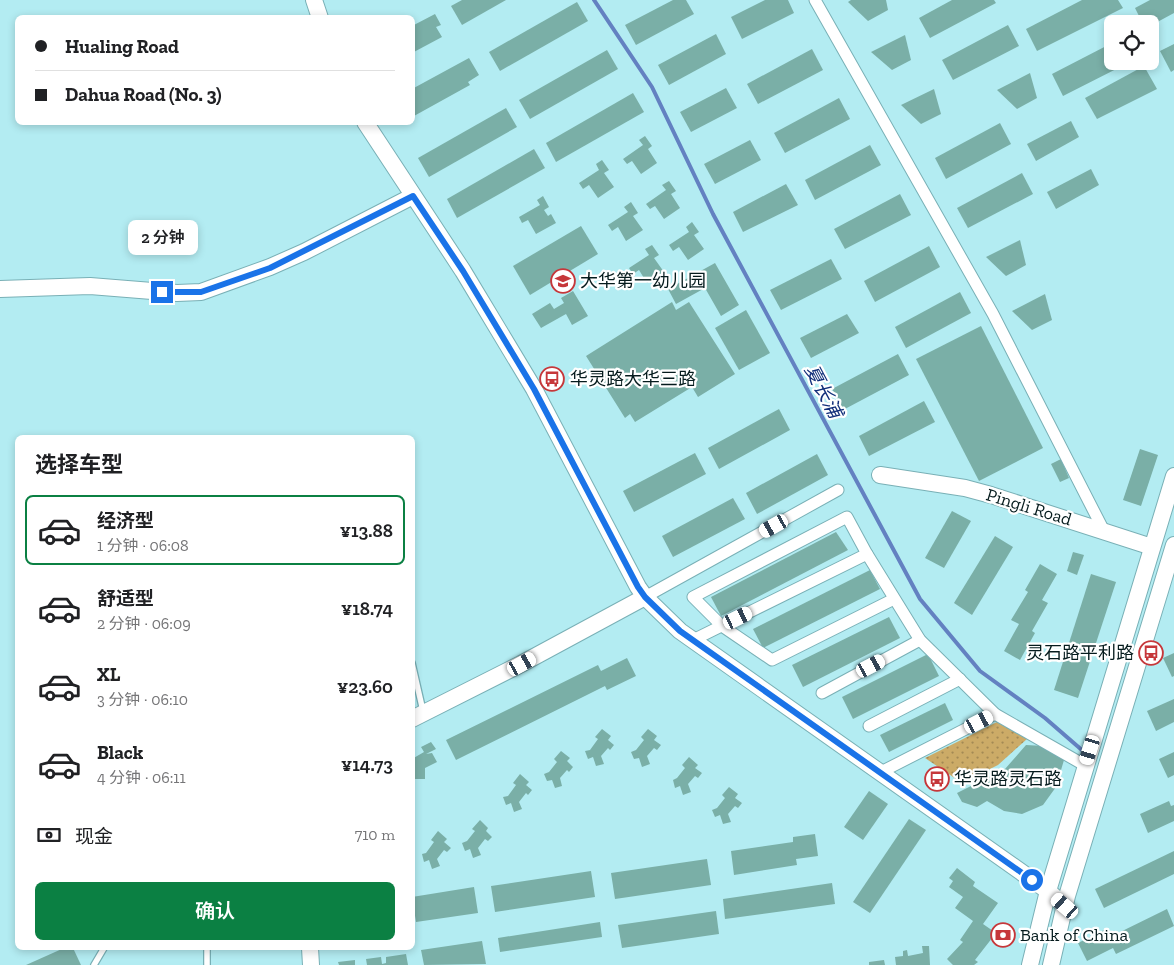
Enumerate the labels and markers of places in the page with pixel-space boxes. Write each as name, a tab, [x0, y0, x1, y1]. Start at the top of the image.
school or university icon: 大华第一幼儿园	[550, 268, 576, 294]
place label: 大华第一幼儿园	[580, 270, 706, 292]
bus stop icon: 华灵路大华三路	[539, 366, 565, 392]
place label: 华灵路大华三路	[570, 368, 696, 390]
bus stop icon: 灵石路平利路	[1138, 640, 1164, 666]
place label: 灵石路平利路	[1026, 642, 1134, 664]
bus stop icon: 华灵路灵石路	[924, 766, 950, 792]
place label: 华灵路灵石路	[954, 768, 1062, 790]
bank icon: Bank of China	[990, 922, 1016, 948]
place label: Bank of China	[1020, 924, 1128, 946]

